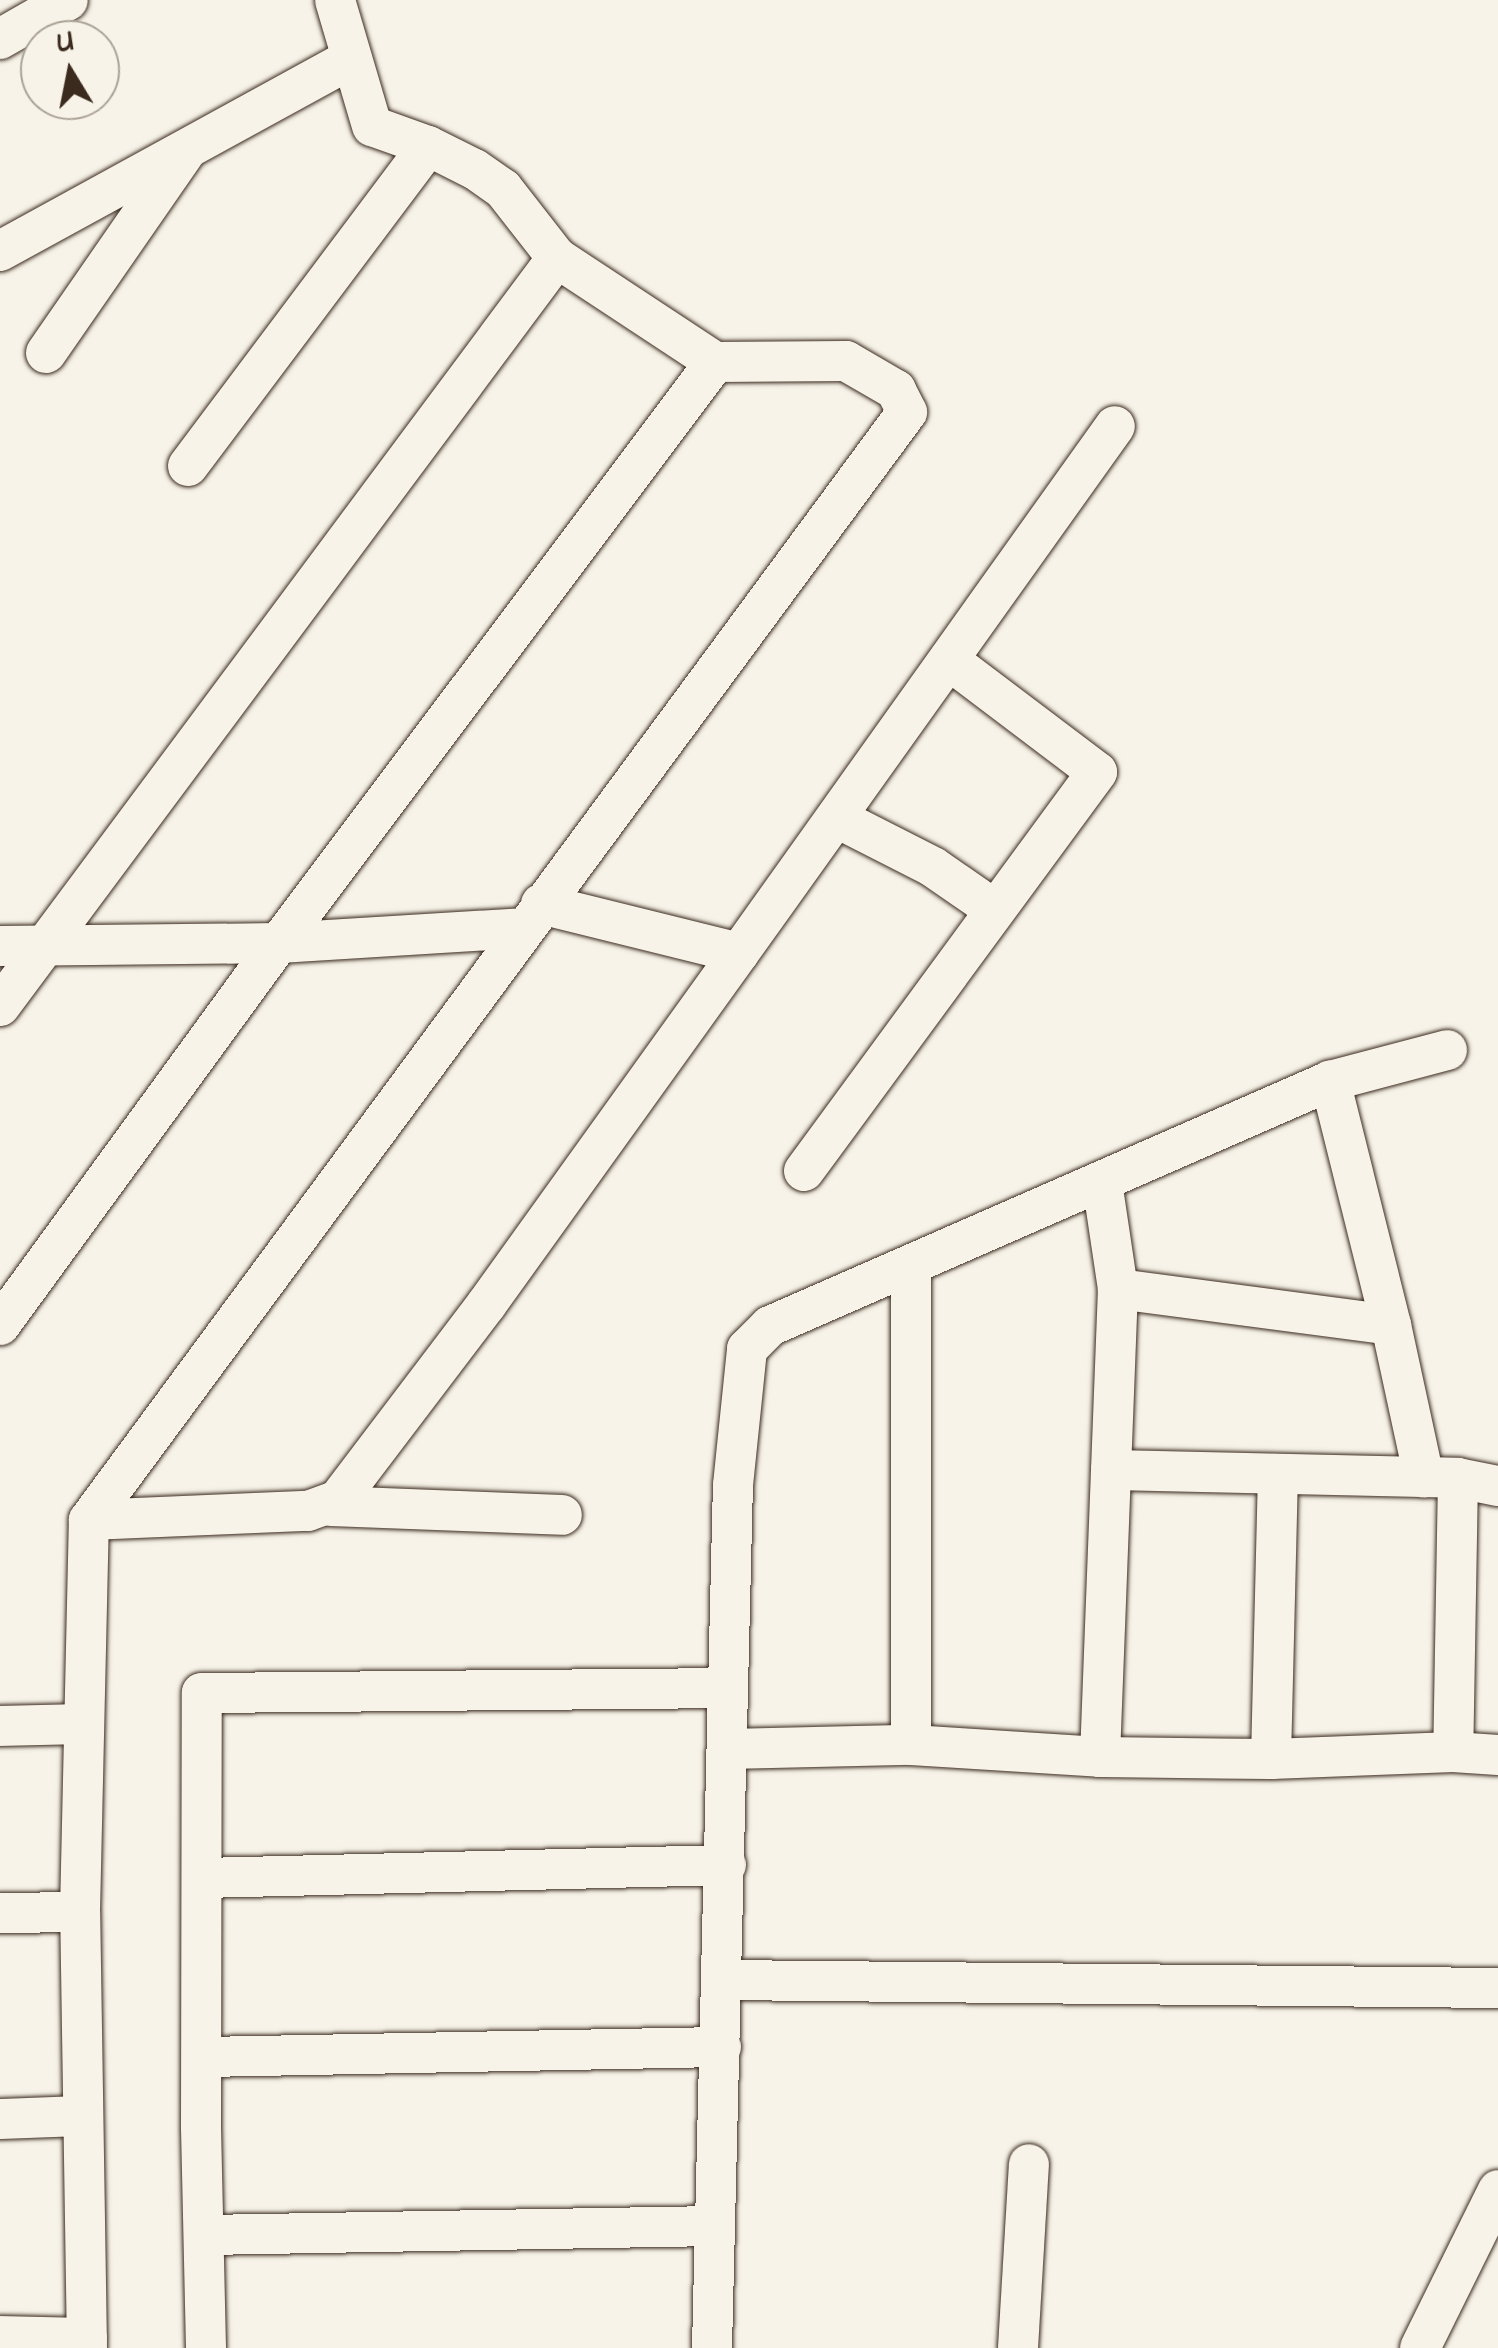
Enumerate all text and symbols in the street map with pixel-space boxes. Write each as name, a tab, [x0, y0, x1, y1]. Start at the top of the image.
north arrow	[20, 20, 120, 120]
text: U	[54, 21, 76, 63]

